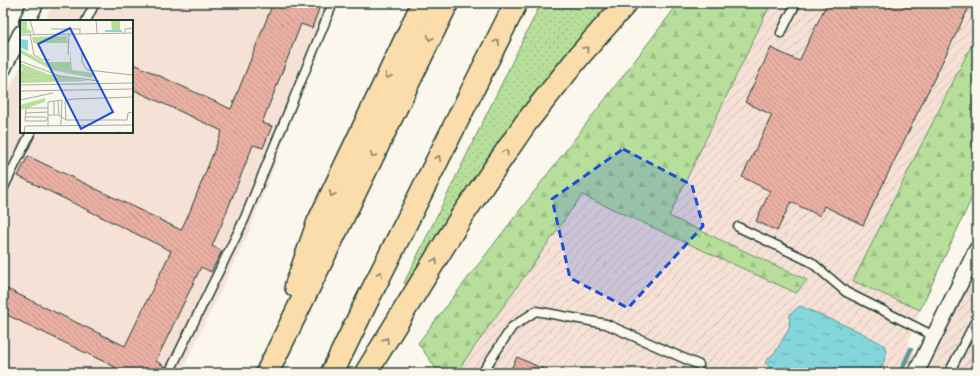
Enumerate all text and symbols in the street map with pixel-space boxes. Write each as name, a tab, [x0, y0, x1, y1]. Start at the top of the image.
inset map	[20, 20, 133, 133]
one-way arrow	[427, 34, 435, 41]
one-way arrow	[492, 39, 499, 46]
one-way arrow	[581, 46, 588, 54]
one-way arrow	[385, 72, 393, 79]
one-way arrow	[501, 149, 509, 156]
one-way arrow	[370, 151, 378, 158]
one-way arrow	[434, 155, 441, 162]
one-way arrow	[329, 189, 337, 197]
one-way arrow	[431, 258, 438, 265]
one-way arrow	[375, 271, 383, 279]
one-way arrow	[382, 337, 389, 344]

